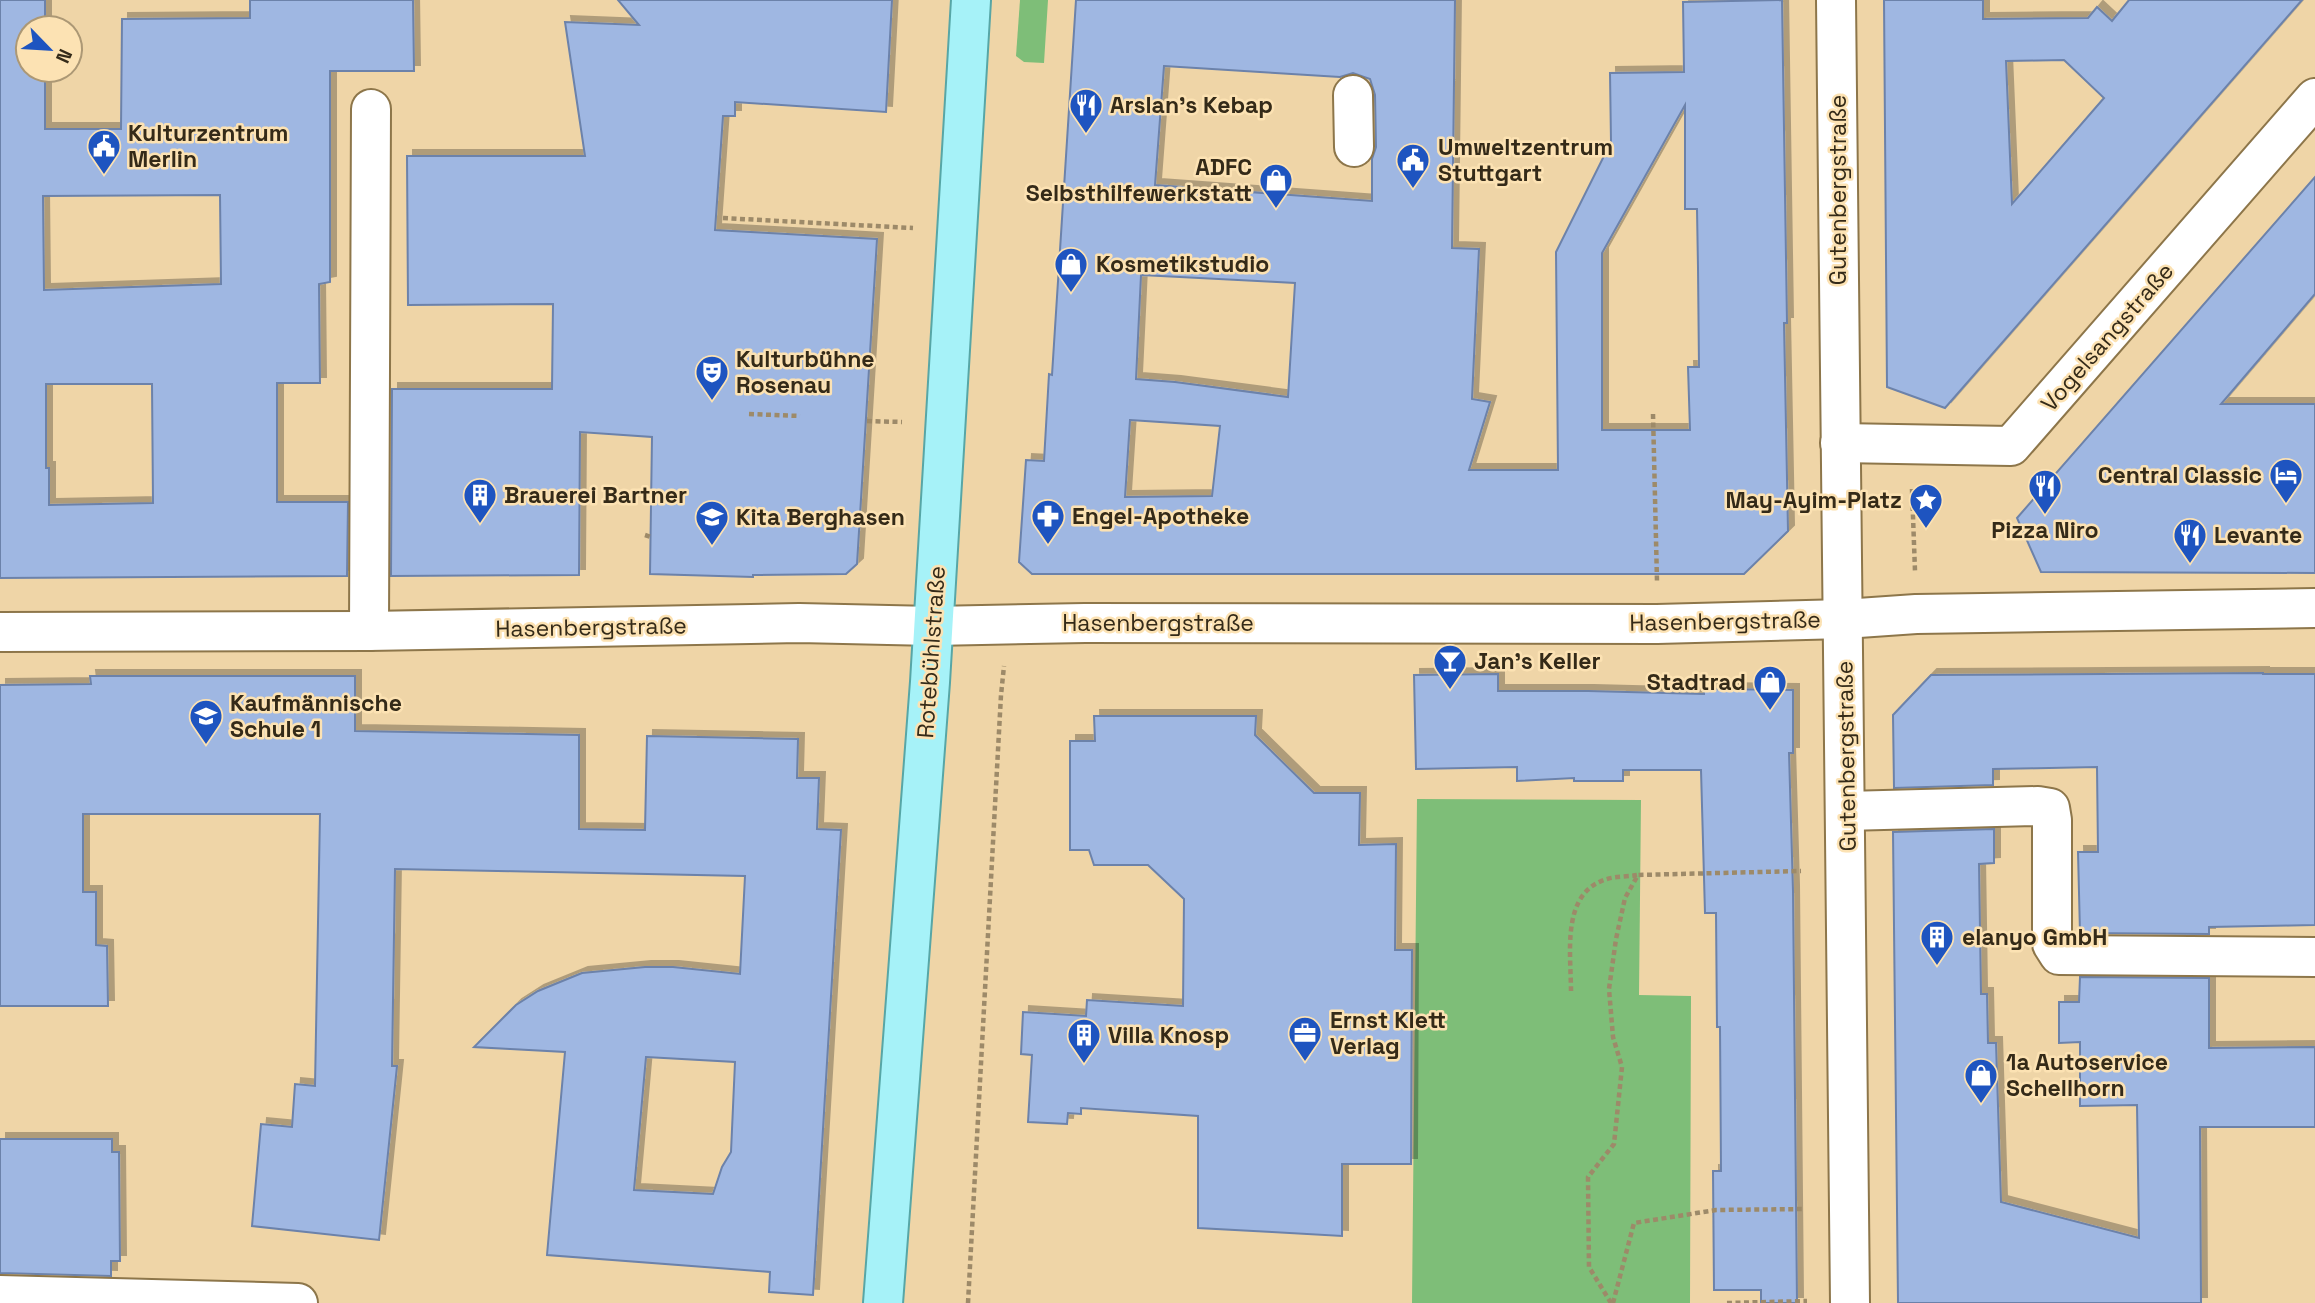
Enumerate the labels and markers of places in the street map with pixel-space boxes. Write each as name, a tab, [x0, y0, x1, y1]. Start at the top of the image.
restaurant icon: Arslan's Kebap	[1067, 86, 1105, 135]
place label: Arslan's Kebap	[1110, 90, 1273, 120]
place label: Kulturzentrum Merlin	[128, 118, 288, 174]
public building icon: Kulturzentrum Merlin	[85, 127, 123, 176]
place label: Umweltzentrum Stuttgart	[1438, 132, 1613, 188]
public building icon: Umweltzentrum Stuttgart	[1394, 141, 1432, 190]
place label: ADFC Selbsthilfewerkstatt	[1026, 152, 1252, 208]
shop icon: ADFC Selbsthilfewerkstatt	[1257, 161, 1295, 210]
shop icon: Kosmetikstudio	[1052, 245, 1090, 294]
place label: Kosmetikstudio	[1096, 249, 1269, 279]
place label: Kulturbühne Rosenau	[736, 344, 875, 400]
theatre icon: Kulturbühne Rosenau	[693, 353, 731, 402]
hotel icon: Central Classic	[2267, 456, 2305, 505]
place label: Central Classic	[2098, 460, 2262, 490]
restaurant icon: Pizza Niro	[2026, 467, 2064, 516]
building icon: Brauerei Bartner	[461, 476, 499, 525]
place label: Brauerei Bartner	[504, 480, 687, 510]
place icon: May-Ayim-Platz	[1907, 481, 1945, 530]
place label: May-Ayim-Platz	[1725, 485, 1902, 515]
pharmacy icon: Engel-Apotheke	[1029, 497, 1067, 546]
school or university icon: Kita Berghasen	[693, 498, 731, 547]
place label: Engel-Apotheke	[1072, 501, 1249, 531]
place label: Kita Berghasen	[736, 502, 905, 532]
place label: Pizza Niro	[1991, 515, 2099, 545]
restaurant icon: Levante	[2171, 516, 2209, 565]
place label: Levante	[2214, 520, 2302, 550]
bar icon: Jan's Keller	[1431, 642, 1469, 691]
place label: Jan's Keller	[1474, 646, 1601, 676]
shop icon: Stadtrad	[1751, 663, 1789, 712]
place label: Stadtrad	[1647, 667, 1746, 697]
place label: Kaufmännische Schule 1	[230, 688, 402, 744]
school or university icon: Kaufmännische Schule 1	[187, 697, 225, 746]
building icon: elanyo GmbH	[1918, 918, 1956, 967]
place label: elanyo GmbH	[1962, 922, 2107, 952]
place label: Ernst Klett Verlag	[1330, 1005, 1446, 1061]
office icon: Ernst Klett Verlag	[1286, 1014, 1324, 1063]
building icon: Villa Knosp	[1065, 1016, 1103, 1065]
place label: Villa Knosp	[1108, 1020, 1229, 1050]
place label: 1a Autoservice Schellhorn	[2006, 1047, 2168, 1103]
shop icon: 1a Autoservice Schellhorn	[1962, 1056, 2000, 1105]

